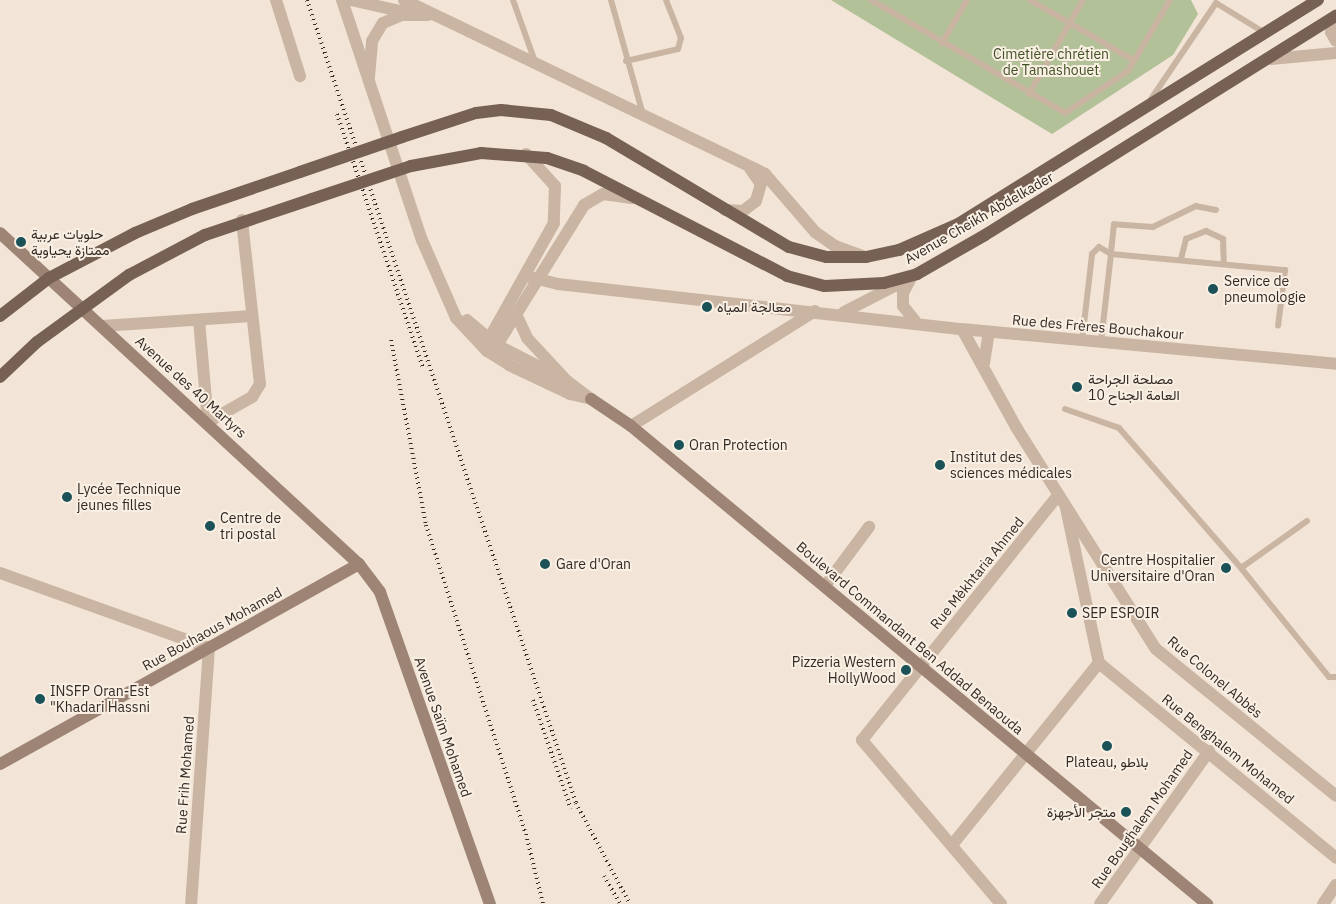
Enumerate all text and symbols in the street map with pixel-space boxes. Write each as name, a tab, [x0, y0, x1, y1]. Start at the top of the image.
park label: Cimetière chrétien de Tamashouet	[993, 46, 1109, 78]
street label: Avenue Cheikh Abdelkader	[902, 168, 1056, 268]
place label: حلويات عربية ممتازة يحياوية	[31, 226, 110, 258]
marker: حلويات عربية ممتازة يحياوية	[15, 236, 27, 248]
place label: Service de pneumologie	[1224, 273, 1306, 306]
marker: Service de pneumologie	[1206, 282, 1220, 296]
place label: معالجة المياه	[717, 299, 791, 315]
marker: معالجة المياه	[701, 301, 713, 313]
street label: Rue des Frères Bouchakour	[1011, 311, 1185, 343]
street label: Avenue des 40 Martyrs	[132, 333, 250, 441]
place label: مصلحة الجراحة العامة الجناح 10	[1088, 371, 1180, 404]
marker: مصلحة الجراحة العامة الجناح 10	[1070, 380, 1084, 394]
place label: Oran Protection	[689, 437, 788, 453]
marker: Oran Protection	[673, 439, 685, 451]
place label: Institut des sciences médicales	[950, 449, 1072, 482]
marker: Institut des sciences médicales	[934, 459, 946, 471]
place label: Lycée Technique jeunes filles	[77, 481, 181, 514]
marker: Lycée Technique jeunes filles	[61, 491, 73, 503]
place label: Centre de tri postal	[220, 510, 281, 542]
street label: Rue Mèkhtaria Ahmed	[927, 514, 1027, 632]
marker: Centre de tri postal	[204, 520, 216, 532]
street label: Boulevard Commandant Ben Addad Benaouda	[793, 538, 1027, 738]
place label: Centre Hospitalier Universitaire d'Oran	[1090, 552, 1215, 584]
place label: Gare d'Oran	[556, 556, 631, 572]
marker: Gare d'Oran	[538, 557, 552, 571]
marker: Centre Hospitalier Universitaire d'Oran	[1219, 561, 1233, 575]
street label: Rue Bouhaous Mohamed	[139, 584, 285, 674]
place label: SEP ESPOIR	[1082, 605, 1159, 621]
marker: SEP ESPOIR	[1066, 607, 1078, 619]
street label: Rue Colonel Abbès	[1164, 632, 1266, 722]
place label: Pizzeria Western HollyWood	[792, 654, 896, 686]
street label: Avenue Saïm Mohamed	[411, 655, 475, 799]
marker: Pizzeria Western HollyWood	[900, 664, 912, 676]
place label: INSFP Oran-Est "Khadari Hassni	[50, 683, 150, 716]
street label: Rue Benghalem Mohamed	[1159, 690, 1297, 808]
marker: INSFP Oran-Est "Khadari Hassni	[34, 693, 46, 705]
street label: Rue Frih Mohamed	[173, 716, 197, 834]
marker: Plateau, بلاطو	[1101, 740, 1113, 752]
street label: Rue Boughalem Mohamed	[1088, 746, 1196, 892]
place label: Plateau, بلاطو	[1066, 754, 1148, 770]
place label: متجر الأجهزة	[1047, 804, 1116, 820]
marker: متجر الأجهزة	[1120, 806, 1132, 818]

